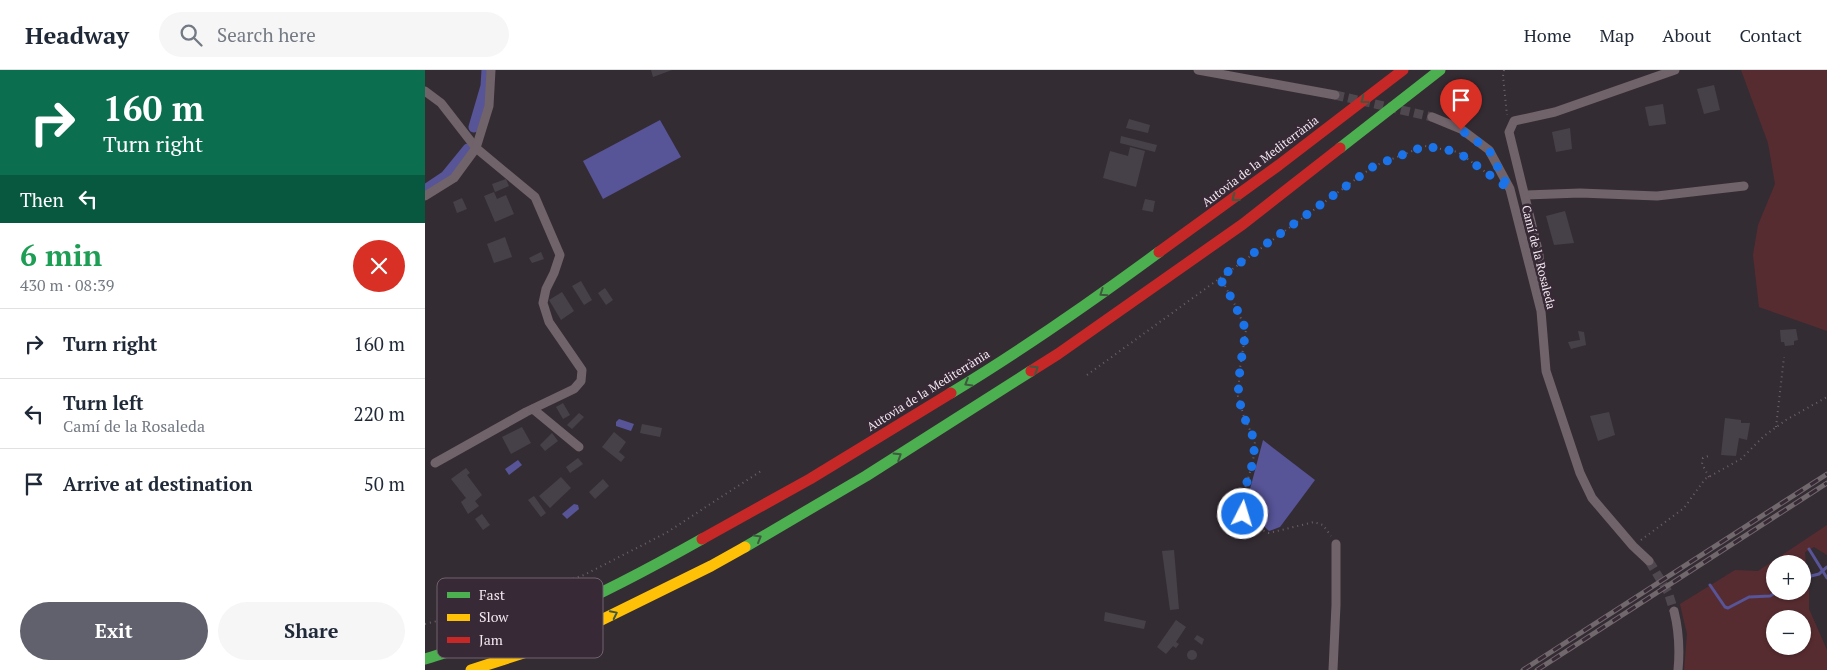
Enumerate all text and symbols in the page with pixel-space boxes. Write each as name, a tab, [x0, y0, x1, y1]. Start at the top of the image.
search box	[159, 12, 509, 57]
text: Headway	[25, 19, 129, 51]
icon: search	[177, 21, 205, 49]
text: Search here	[217, 22, 316, 47]
text: Home	[1524, 23, 1571, 47]
text: Map	[1599, 23, 1634, 47]
text: About	[1662, 23, 1711, 47]
text: Contact	[1739, 23, 1802, 47]
pin	[1440, 79, 1482, 130]
text: 160 m	[103, 85, 204, 131]
icon: arrive	[1447, 86, 1475, 114]
icon: right	[20, 90, 85, 155]
one-way arrow	[1361, 94, 1370, 102]
street label: Autovia de la Mediterrània	[1199, 112, 1321, 210]
text: Turn right	[103, 129, 203, 158]
icon: left	[74, 185, 102, 213]
text: Then	[20, 187, 64, 212]
one-way arrow	[1232, 192, 1241, 200]
street label: Camí de la Rosaleda	[1519, 203, 1559, 311]
text: 6 min	[20, 235, 102, 275]
button: close	[353, 240, 405, 292]
text: 430 m · 08:39	[20, 274, 114, 296]
one-way arrow	[1099, 287, 1109, 296]
icon: right	[20, 330, 48, 358]
text: Turn right	[63, 331, 157, 356]
text: 160 m	[354, 331, 405, 356]
street label: Autovia de la Mediterrània	[864, 346, 992, 434]
one-way arrow	[1030, 365, 1039, 375]
one-way arrow	[964, 376, 973, 386]
text: Turn left	[63, 390, 144, 415]
icon: left	[20, 400, 48, 428]
text: 220 m	[354, 401, 405, 426]
text: Camí de la Rosaleda	[63, 415, 205, 437]
one-way arrow	[892, 452, 901, 462]
icon: arrive	[20, 470, 48, 498]
text: Arrive at destination	[63, 471, 252, 496]
text: 50 m	[364, 471, 405, 496]
position arrow	[1216, 487, 1268, 539]
one-way arrow	[753, 535, 762, 545]
map controls	[1766, 555, 1811, 655]
button: +	[1766, 555, 1811, 600]
legend	[437, 578, 603, 658]
text: Fast	[479, 585, 506, 604]
button: Exit	[20, 602, 208, 660]
button: Share	[218, 602, 405, 660]
text: Slow	[479, 607, 509, 626]
one-way arrow	[609, 609, 618, 620]
button: −	[1766, 610, 1811, 655]
text: Jam	[479, 630, 503, 649]

